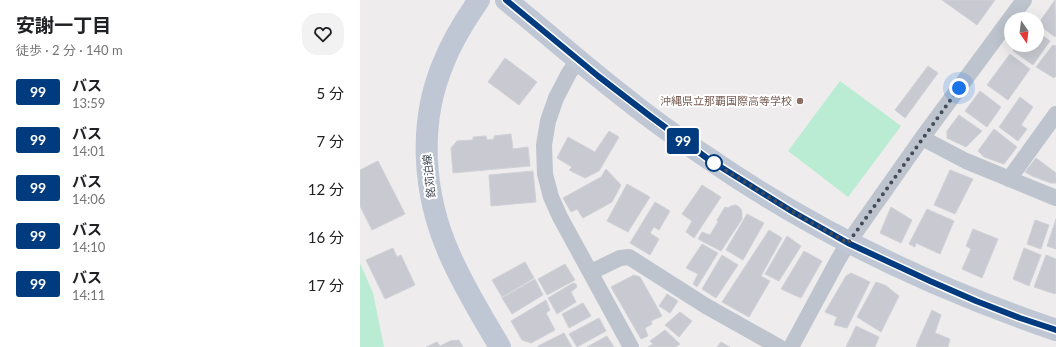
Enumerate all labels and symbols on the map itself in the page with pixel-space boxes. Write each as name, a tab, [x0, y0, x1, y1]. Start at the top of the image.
north arrow	[1004, 12, 1044, 52]
your location	[949, 78, 969, 98]
place label: 沖縄県立那覇国際高等学校	[660, 94, 792, 107]
marker: 沖縄県立那覇国際高等学校	[795, 96, 805, 106]
line badge: 99	[665, 128, 701, 154]
street label: 銘苅泊線	[420, 153, 437, 199]
unlabelled marker	[705, 154, 723, 172]

